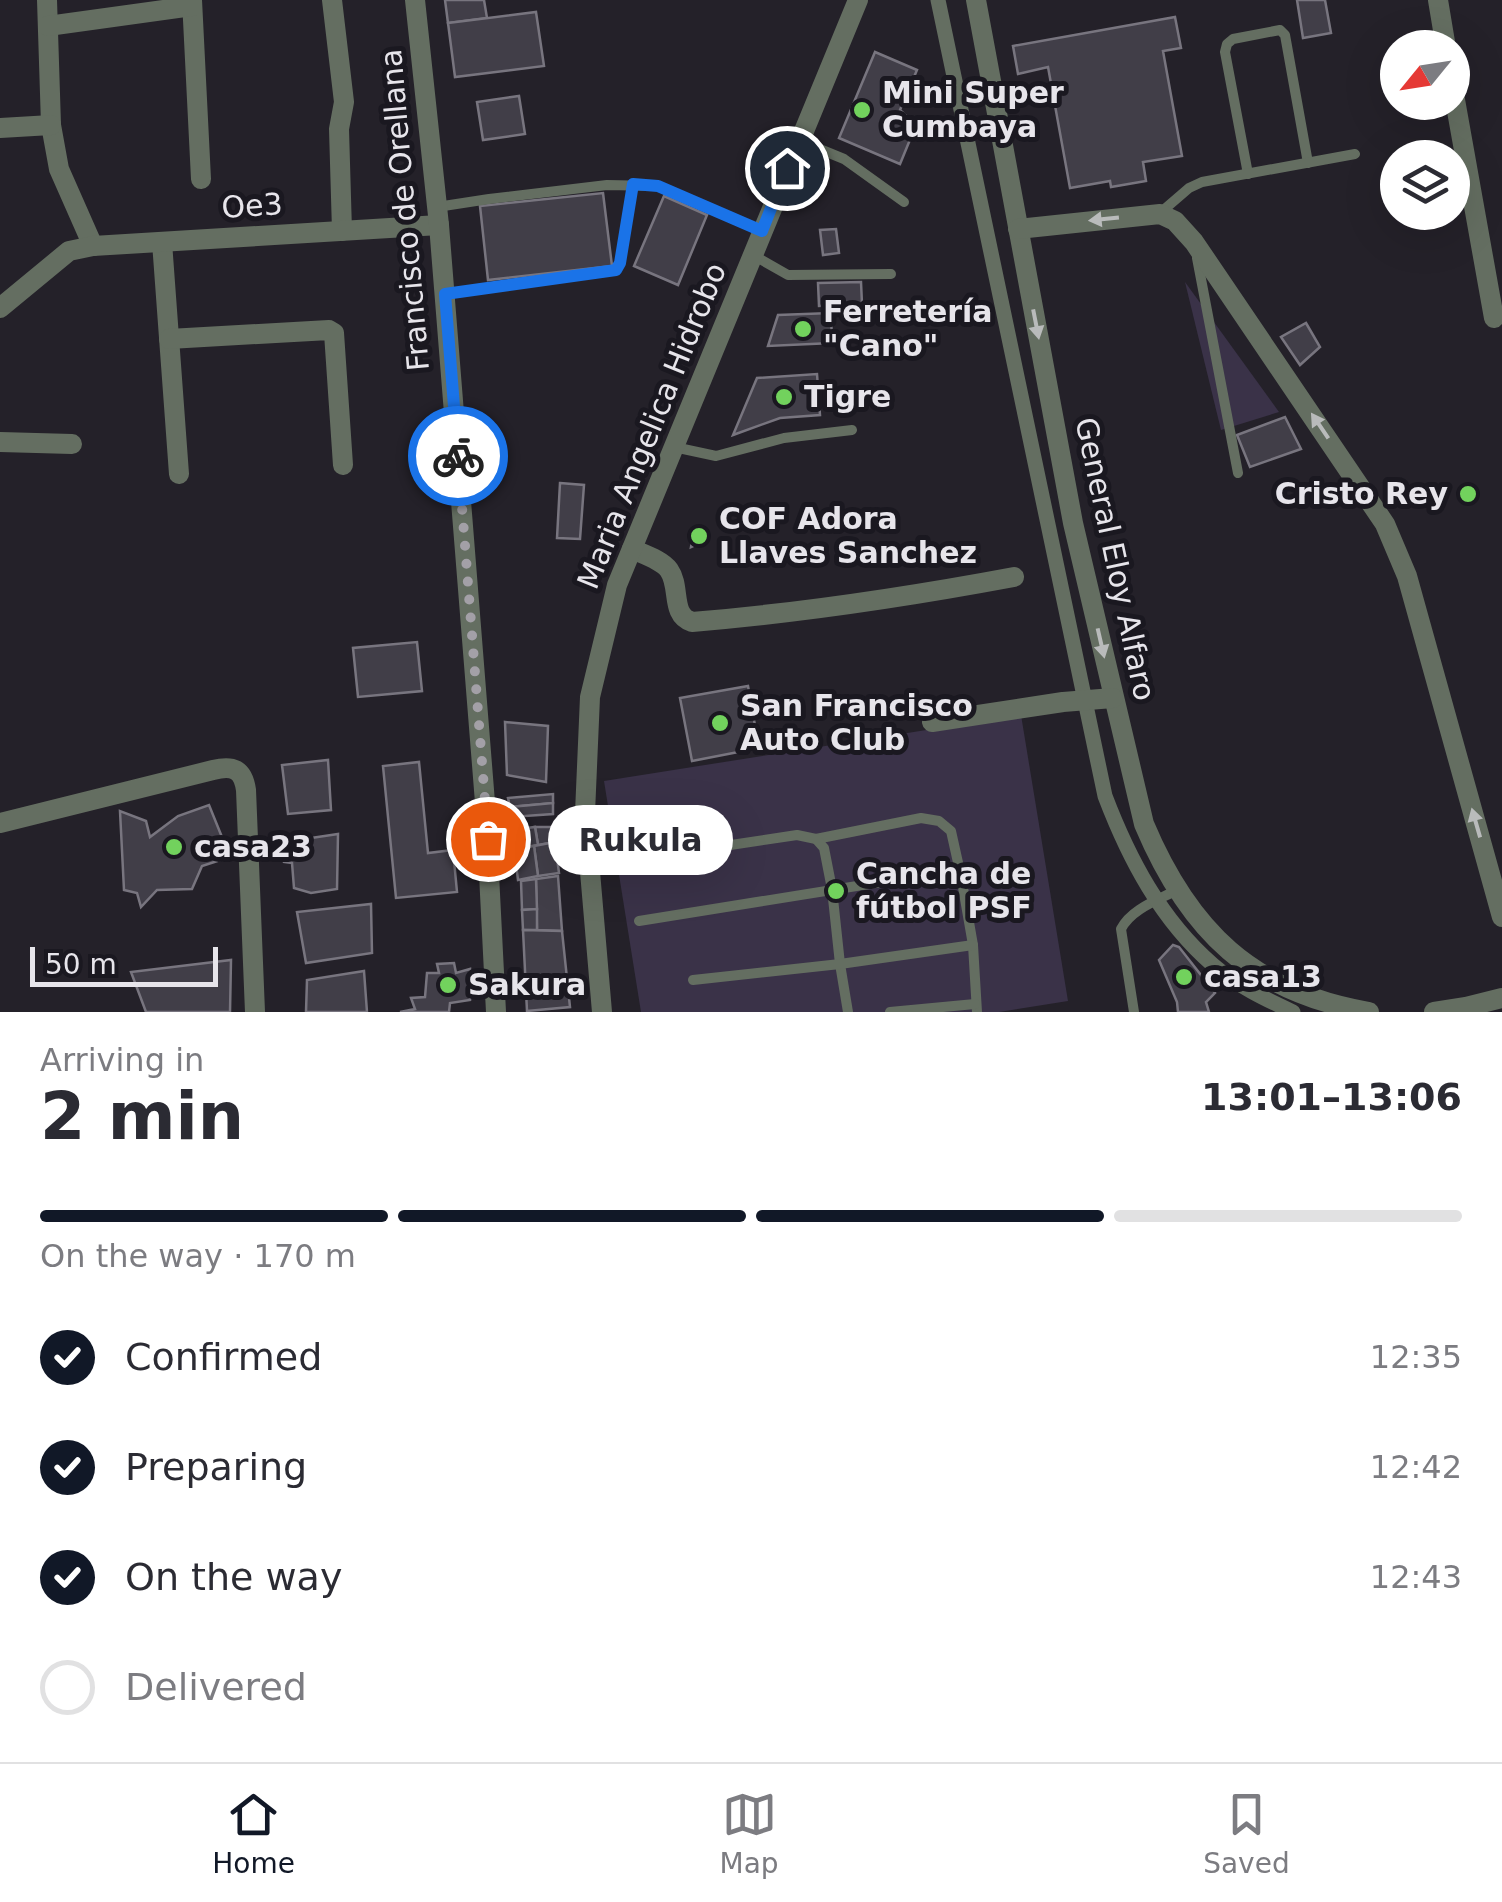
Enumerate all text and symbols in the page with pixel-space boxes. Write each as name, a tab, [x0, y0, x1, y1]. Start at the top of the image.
north arrow	[1380, 30, 1470, 120]
map controls	[1380, 30, 1470, 230]
street label: Francisco de Orellana	[373, 48, 436, 372]
place label: Mini Super Cumbaya	[882, 75, 1064, 144]
marker: Mini Super Cumbaya	[851, 99, 873, 121]
pin	[745, 126, 830, 211]
button: layers	[1380, 140, 1470, 230]
icon: home	[760, 141, 815, 196]
street label: Oe3	[220, 186, 284, 225]
one-way arrow	[1087, 212, 1119, 228]
street label: Maria Angelica Hidrobo	[570, 258, 733, 594]
place label: Ferretería "Cano"	[823, 294, 993, 363]
one-way arrow	[1029, 309, 1044, 341]
marker: Ferretería "Cano"	[792, 318, 814, 340]
place label: Tigre	[804, 379, 891, 414]
marker: Tigre	[773, 386, 795, 408]
courier	[408, 406, 508, 506]
one-way arrow	[1311, 413, 1330, 440]
street label: General Eloy Alfaro	[1068, 414, 1163, 704]
icon: bike	[431, 429, 486, 484]
place label: Cristo Rey	[1275, 476, 1448, 511]
marker: Cristo Rey	[1457, 483, 1479, 505]
place label: COF Adora Llaves Sanchez	[719, 501, 977, 570]
marker: COF Adora Llaves Sanchez	[688, 525, 710, 547]
one-way arrow	[1093, 628, 1109, 659]
place label: San Francisco Auto Club	[740, 688, 973, 757]
marker: San Francisco Auto Club	[709, 712, 731, 734]
pin	[446, 797, 531, 882]
callout: Rukula	[548, 804, 733, 874]
one-way arrow	[1467, 807, 1483, 838]
icon: bag	[461, 812, 516, 867]
text: Rukula	[578, 821, 703, 859]
place label: casa23	[194, 829, 312, 864]
marker: casa23	[163, 836, 185, 858]
place label: Cancha de fútbol PSF	[856, 856, 1032, 925]
marker: Cancha de fútbol PSF	[825, 880, 847, 902]
scale bar	[30, 942, 218, 986]
text: 50 m	[45, 948, 117, 981]
place label: casa13	[1204, 959, 1322, 994]
marker: casa13	[1173, 966, 1195, 988]
place label: Sakura	[468, 967, 586, 1002]
marker: Sakura	[437, 974, 459, 996]
text: Arriving in	[40, 1041, 204, 1079]
text: 13:01–13:06	[1201, 1075, 1462, 1119]
text: 2 min	[40, 1079, 244, 1154]
text: On the way · 170 m	[40, 1237, 356, 1275]
icon: check	[40, 1330, 95, 1385]
text: Confirmed	[125, 1335, 322, 1379]
text: 12:35	[1370, 1338, 1462, 1376]
icon: check	[40, 1440, 95, 1495]
text: Preparing	[125, 1445, 307, 1489]
text: 12:42	[1370, 1448, 1462, 1486]
icon: check	[40, 1550, 95, 1605]
text: On the way	[125, 1555, 342, 1599]
text: 12:43	[1370, 1558, 1462, 1596]
text: Delivered	[125, 1665, 307, 1709]
tab: Home	[212, 1787, 295, 1880]
tab: Map	[720, 1787, 779, 1880]
tab: Saved	[1203, 1787, 1290, 1880]

